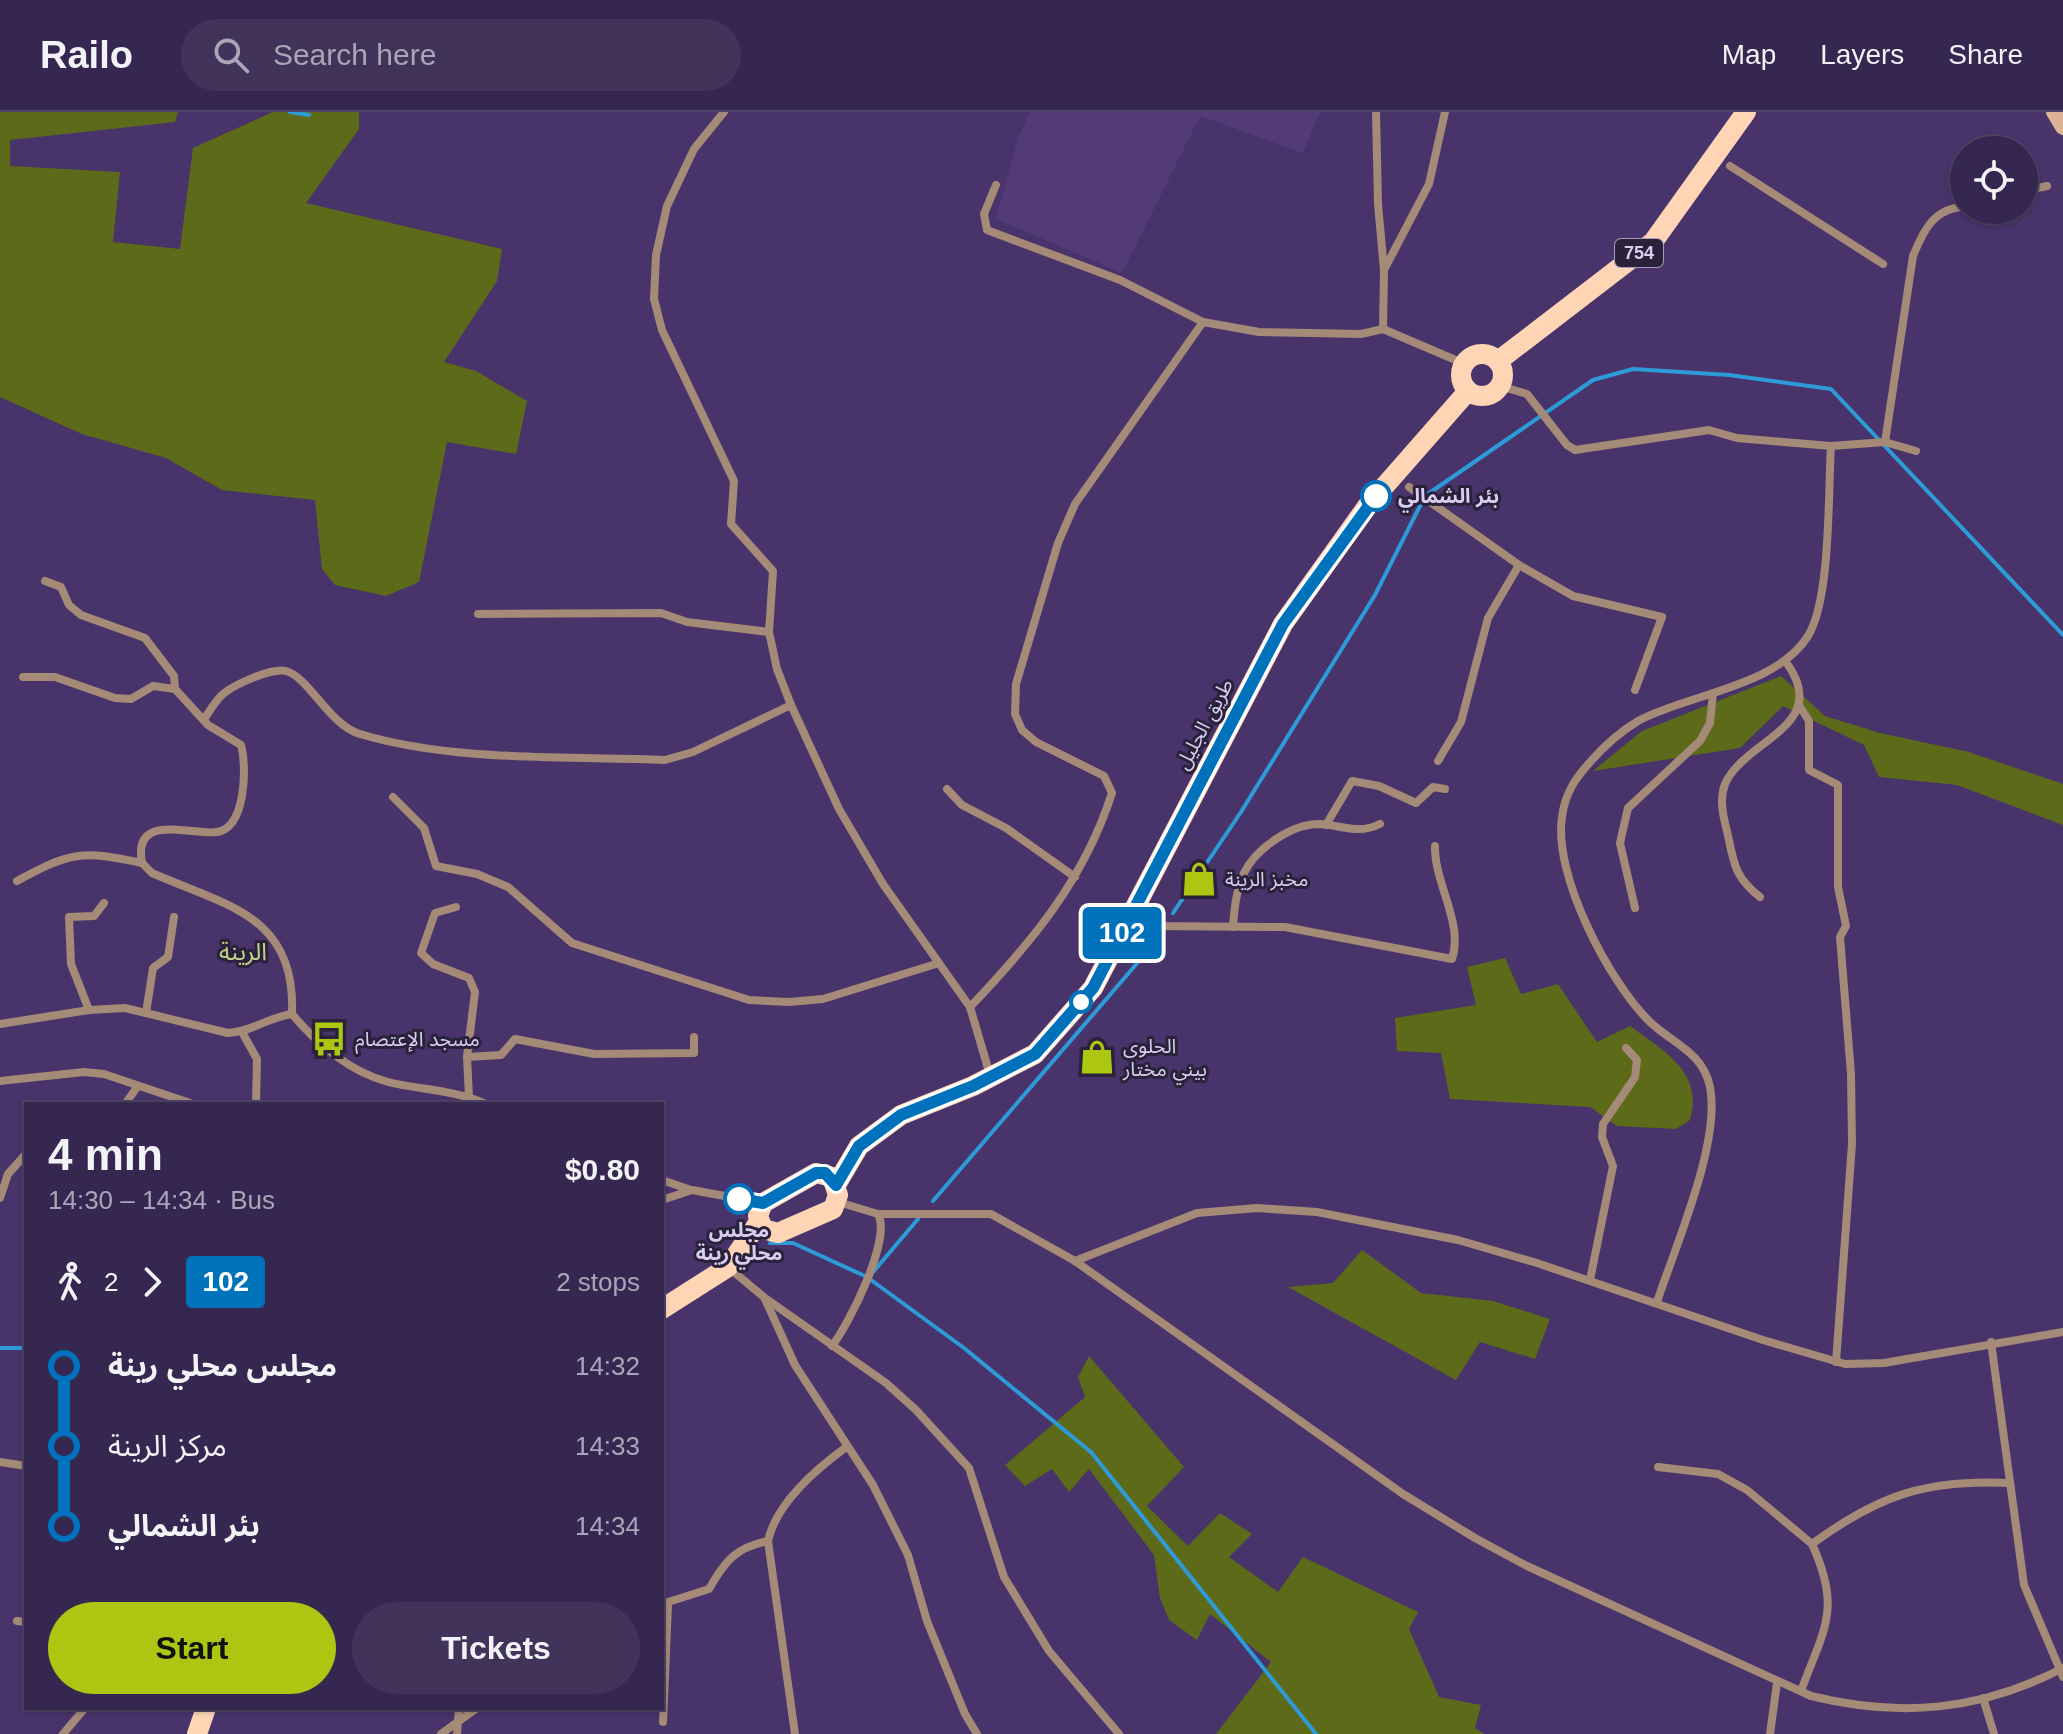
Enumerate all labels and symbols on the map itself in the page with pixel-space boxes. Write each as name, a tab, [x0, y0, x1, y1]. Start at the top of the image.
road number: 754	[1615, 239, 1663, 267]
marker: بئر الشمالي	[1361, 481, 1391, 511]
place label: بئر الشمالي	[1398, 485, 1499, 513]
street label: طريق الجليل	[1171, 675, 1239, 774]
shop icon: مخبز الرينة	[1180, 860, 1218, 898]
place label: مخبز الرينة	[1225, 868, 1308, 891]
line badge: 102	[1076, 907, 1168, 959]
district label: الرينة	[219, 938, 267, 966]
unlabelled marker	[1070, 991, 1092, 1013]
bus stop icon: مسجد الإعتصام	[310, 1020, 348, 1058]
place label: مسجد الإعتصام	[355, 1028, 480, 1054]
place label: الحلوى بيني مختار	[1122, 1035, 1207, 1085]
shop icon: الحلوى بيني مختار	[1078, 1038, 1116, 1076]
marker: مجلس محلي رينة	[724, 1184, 754, 1214]
place label: مجلس محلي رينة	[696, 1219, 782, 1270]

